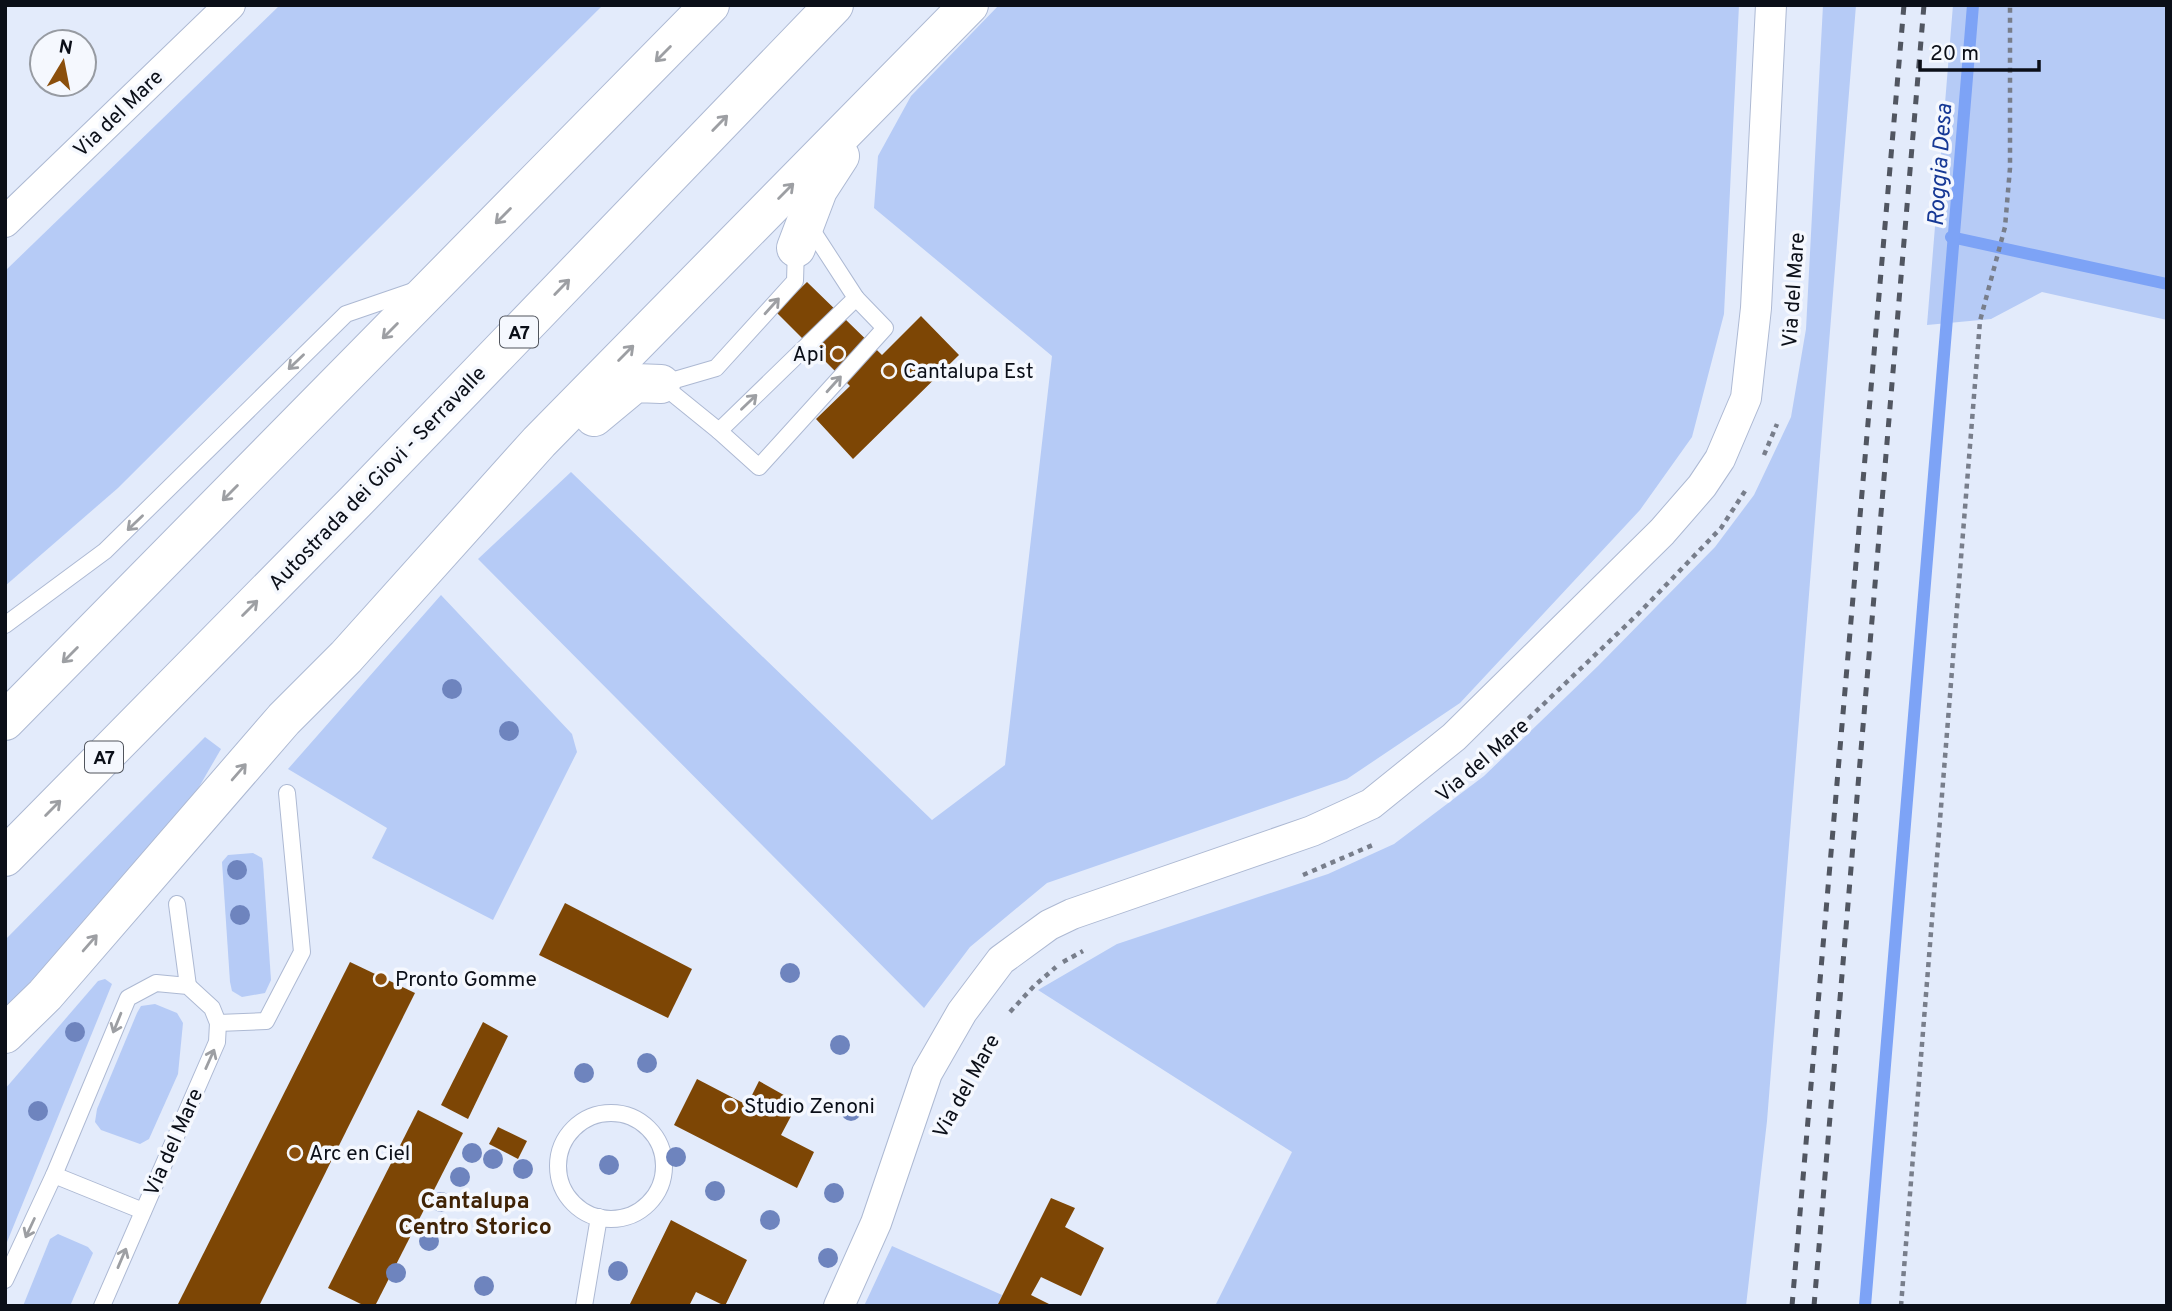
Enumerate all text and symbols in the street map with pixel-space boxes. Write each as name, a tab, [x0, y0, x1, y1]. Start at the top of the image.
north arrow	[28, 28, 98, 98]
scale bar	[1920, 28, 2039, 72]
text: N	[57, 35, 74, 61]
text: 20 m	[1930, 41, 1979, 68]
one-way arrow	[654, 45, 671, 62]
street label: Via del Mare	[68, 64, 170, 164]
water label: Roggia Desa	[1923, 103, 1960, 227]
one-way arrow	[712, 115, 729, 132]
one-way arrow	[777, 183, 794, 200]
one-way arrow	[495, 207, 512, 224]
street label: Via del Mare	[1777, 232, 1812, 348]
one-way arrow	[554, 279, 571, 296]
one-way arrow	[764, 298, 781, 315]
road number: A7	[500, 316, 538, 348]
one-way arrow	[382, 322, 399, 339]
place label: Api	[793, 342, 824, 369]
one-way arrow	[618, 345, 635, 362]
marker: Api	[830, 346, 846, 362]
one-way arrow	[288, 353, 305, 370]
place label: Cantalupa Est	[903, 359, 1034, 386]
street label: Autostrada dei Giovi - Serravalle	[263, 361, 493, 597]
marker: Cantalupa Est	[881, 363, 897, 379]
one-way arrow	[826, 376, 843, 393]
one-way arrow	[740, 393, 757, 410]
one-way arrow	[222, 484, 239, 501]
one-way arrow	[127, 514, 144, 531]
one-way arrow	[242, 600, 259, 617]
one-way arrow	[62, 646, 79, 663]
street label: Via del Mare	[1431, 713, 1535, 809]
road number: A7	[85, 742, 123, 772]
one-way arrow	[231, 763, 247, 781]
one-way arrow	[45, 800, 62, 817]
one-way arrow	[82, 935, 98, 953]
place label: Pronto Gomme	[395, 967, 537, 994]
marker: Pronto Gomme	[373, 971, 389, 987]
one-way arrow	[110, 1012, 123, 1034]
street label: Via del Mare	[928, 1030, 1007, 1144]
one-way arrow	[204, 1049, 217, 1070]
street label: Via del Mare	[139, 1085, 210, 1201]
place label: Studio Zenoni	[744, 1094, 875, 1121]
marker: Studio Zenoni	[722, 1098, 738, 1114]
place label: Arc en Ciel	[309, 1141, 410, 1168]
marker: Arc en Ciel	[287, 1145, 303, 1161]
district label: Cantalupa Centro Storico	[398, 1188, 552, 1243]
one-way arrow	[23, 1216, 36, 1238]
one-way arrow	[116, 1248, 129, 1270]

